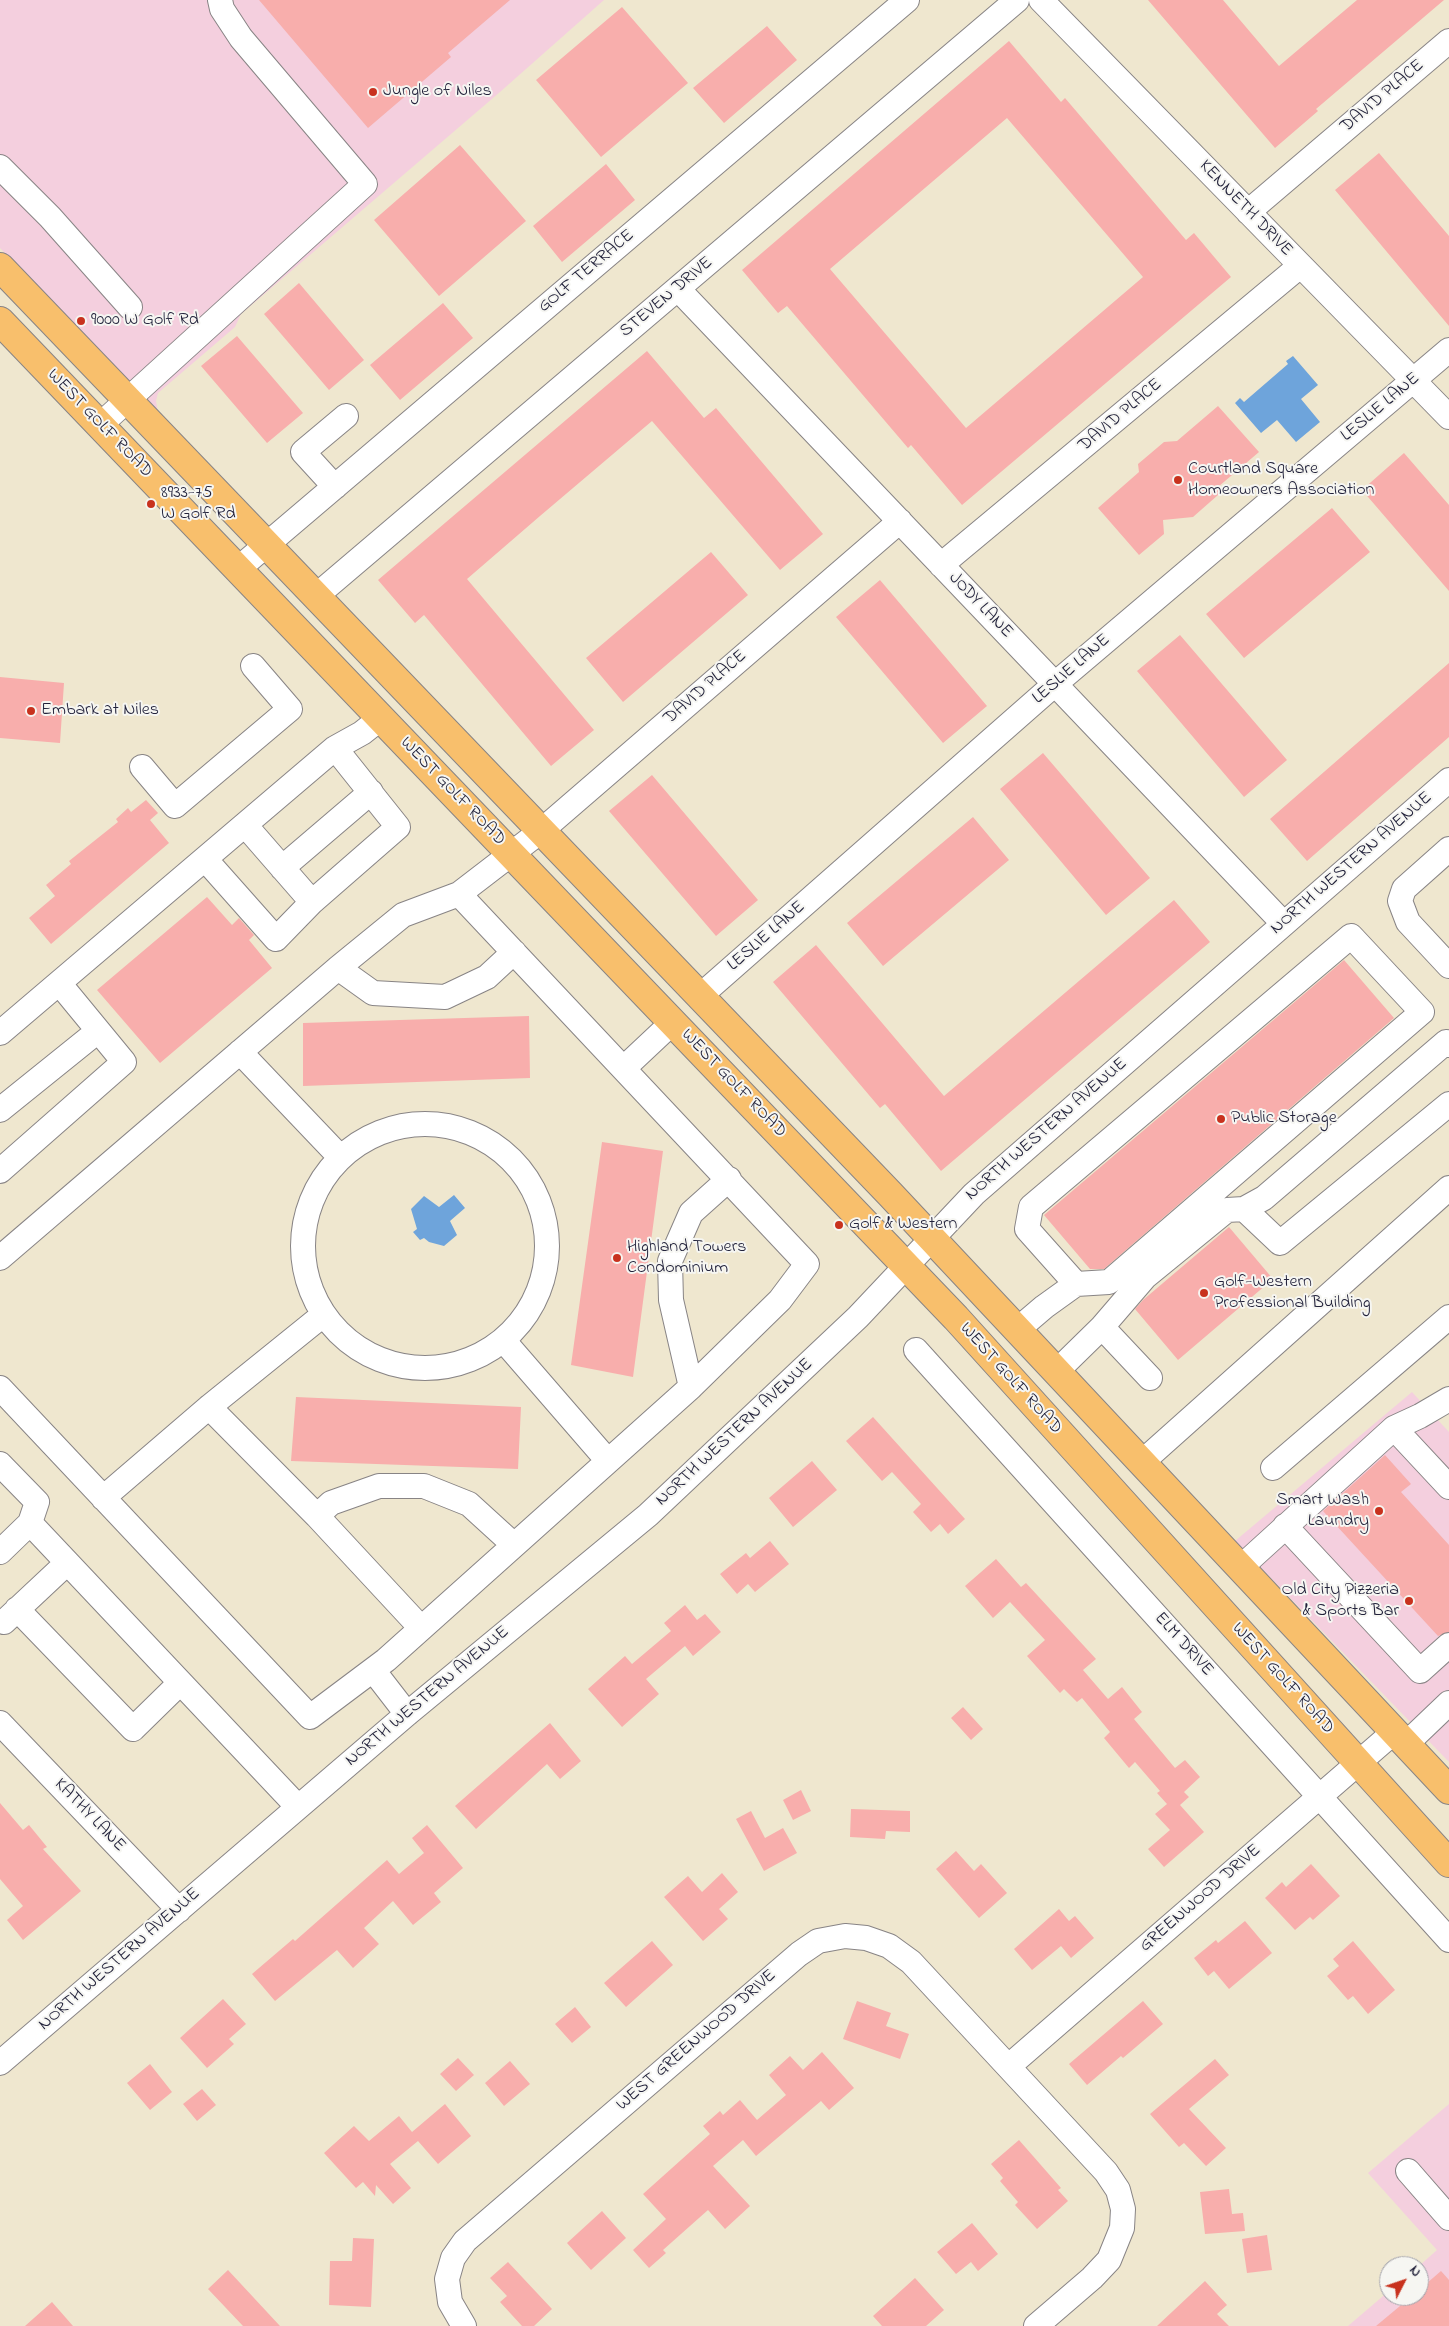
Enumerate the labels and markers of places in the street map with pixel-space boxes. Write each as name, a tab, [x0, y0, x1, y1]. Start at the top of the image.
place label: Jungle of Niles	[383, 81, 492, 103]
marker: Jungle of Niles	[367, 86, 379, 98]
place label: 9000 W Golf Rd	[91, 310, 199, 332]
marker: 9000 W Golf Rd	[75, 315, 87, 327]
place label: Courtland Square Homeowners Association	[1188, 459, 1374, 502]
marker: Courtland Square Homeowners Association	[1172, 474, 1184, 486]
place label: 8933-75 W Golf Rd	[161, 483, 236, 526]
marker: 8933-75 W Golf Rd	[145, 498, 157, 510]
place label: Embark at Niles	[41, 700, 159, 722]
marker: Embark at Niles	[25, 705, 37, 717]
place label: Public Storage	[1231, 1108, 1337, 1130]
marker: Public Storage	[1215, 1113, 1227, 1125]
place label: Golf & Western	[849, 1214, 957, 1236]
marker: Golf & Western	[833, 1219, 845, 1231]
place label: Highland Towers Condominium	[627, 1237, 746, 1280]
marker: Highland Towers Condominium	[611, 1252, 623, 1264]
place label: Golf-Western Professional Building	[1214, 1272, 1371, 1315]
marker: Golf-Western Professional Building	[1198, 1287, 1210, 1299]
place label: Smart Wash Laundry	[1276, 1490, 1369, 1532]
marker: Smart Wash Laundry	[1373, 1505, 1385, 1517]
place label: Old City Pizzeria & Sports Bar	[1282, 1580, 1399, 1622]
marker: Old City Pizzeria & Sports Bar	[1403, 1595, 1415, 1607]

